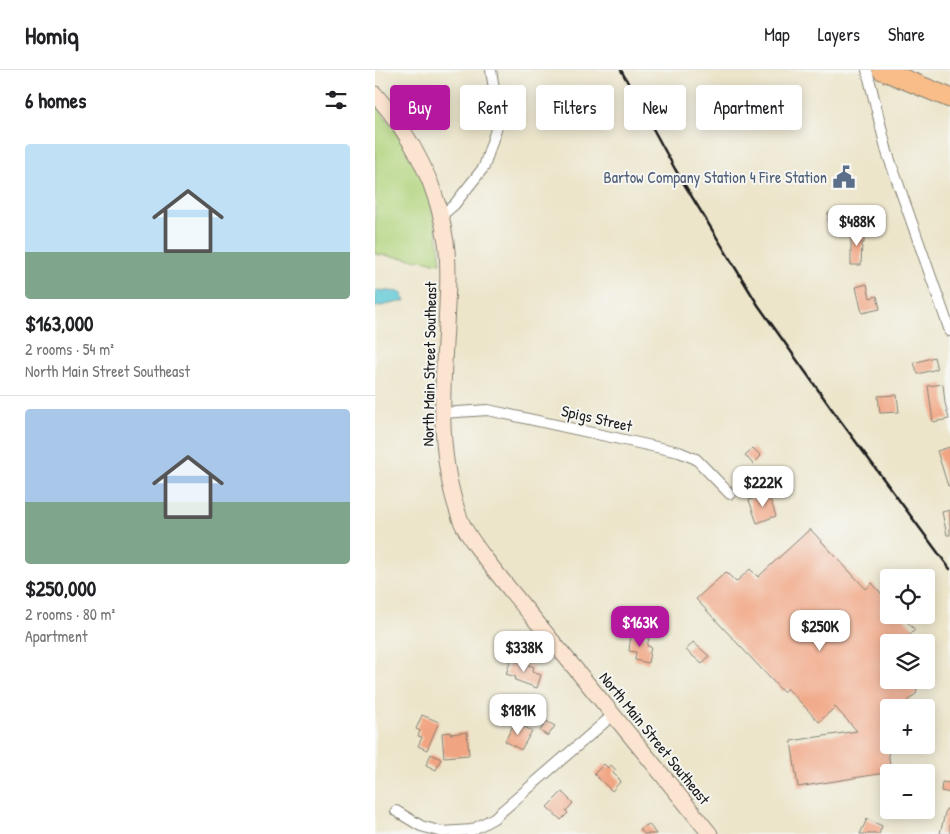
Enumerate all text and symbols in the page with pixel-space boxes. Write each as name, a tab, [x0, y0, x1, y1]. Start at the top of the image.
text: Homiq	[25, 19, 79, 51]
text: Map	[764, 22, 790, 47]
text: Layers	[818, 22, 860, 47]
text: Share	[888, 22, 925, 47]
chip: Buy	[390, 85, 450, 130]
chip: Rent	[460, 85, 526, 130]
chip: Filters	[536, 85, 614, 130]
chip: New	[624, 85, 686, 130]
chip: Apartment	[696, 85, 802, 130]
text: 6 homes	[25, 86, 86, 115]
icon: filters	[322, 86, 350, 114]
public building icon: Bartow Company Station 4 Fire Station	[831, 164, 857, 190]
place label: Bartow Company Station 4 Fire Station	[604, 166, 827, 188]
icon: home	[143, 176, 233, 266]
pin: $488K	[822, 204, 892, 247]
text: $488K	[839, 210, 875, 232]
street label: North Main Street Southeast	[417, 281, 441, 447]
text: $163,000	[25, 309, 94, 338]
text: 2 rooms · 54 m²	[25, 338, 114, 360]
text: North Main Street Southeast	[25, 360, 190, 382]
street label: Spigs Street	[559, 399, 635, 437]
icon: home	[143, 442, 233, 532]
pin: $222K	[728, 466, 798, 508]
text: $222K	[744, 471, 782, 493]
map controls	[880, 569, 935, 819]
button: locate	[880, 569, 935, 624]
text: $250,000	[25, 574, 96, 603]
text: 2 rooms · 80 m²	[25, 603, 115, 625]
pin: $163K	[605, 606, 675, 648]
pin: $250K	[785, 610, 855, 652]
text: $163K	[622, 611, 658, 633]
text: $250K	[801, 615, 839, 637]
text: Apartment	[25, 625, 88, 647]
pin: $338K	[489, 630, 559, 673]
button: layers	[880, 634, 935, 689]
text: $338K	[505, 636, 543, 658]
street label: North Main Street Southeast	[595, 667, 716, 809]
pin: $181K	[483, 694, 553, 736]
text: $181K	[500, 699, 536, 721]
button: +	[880, 699, 935, 754]
button: −	[880, 764, 935, 819]

